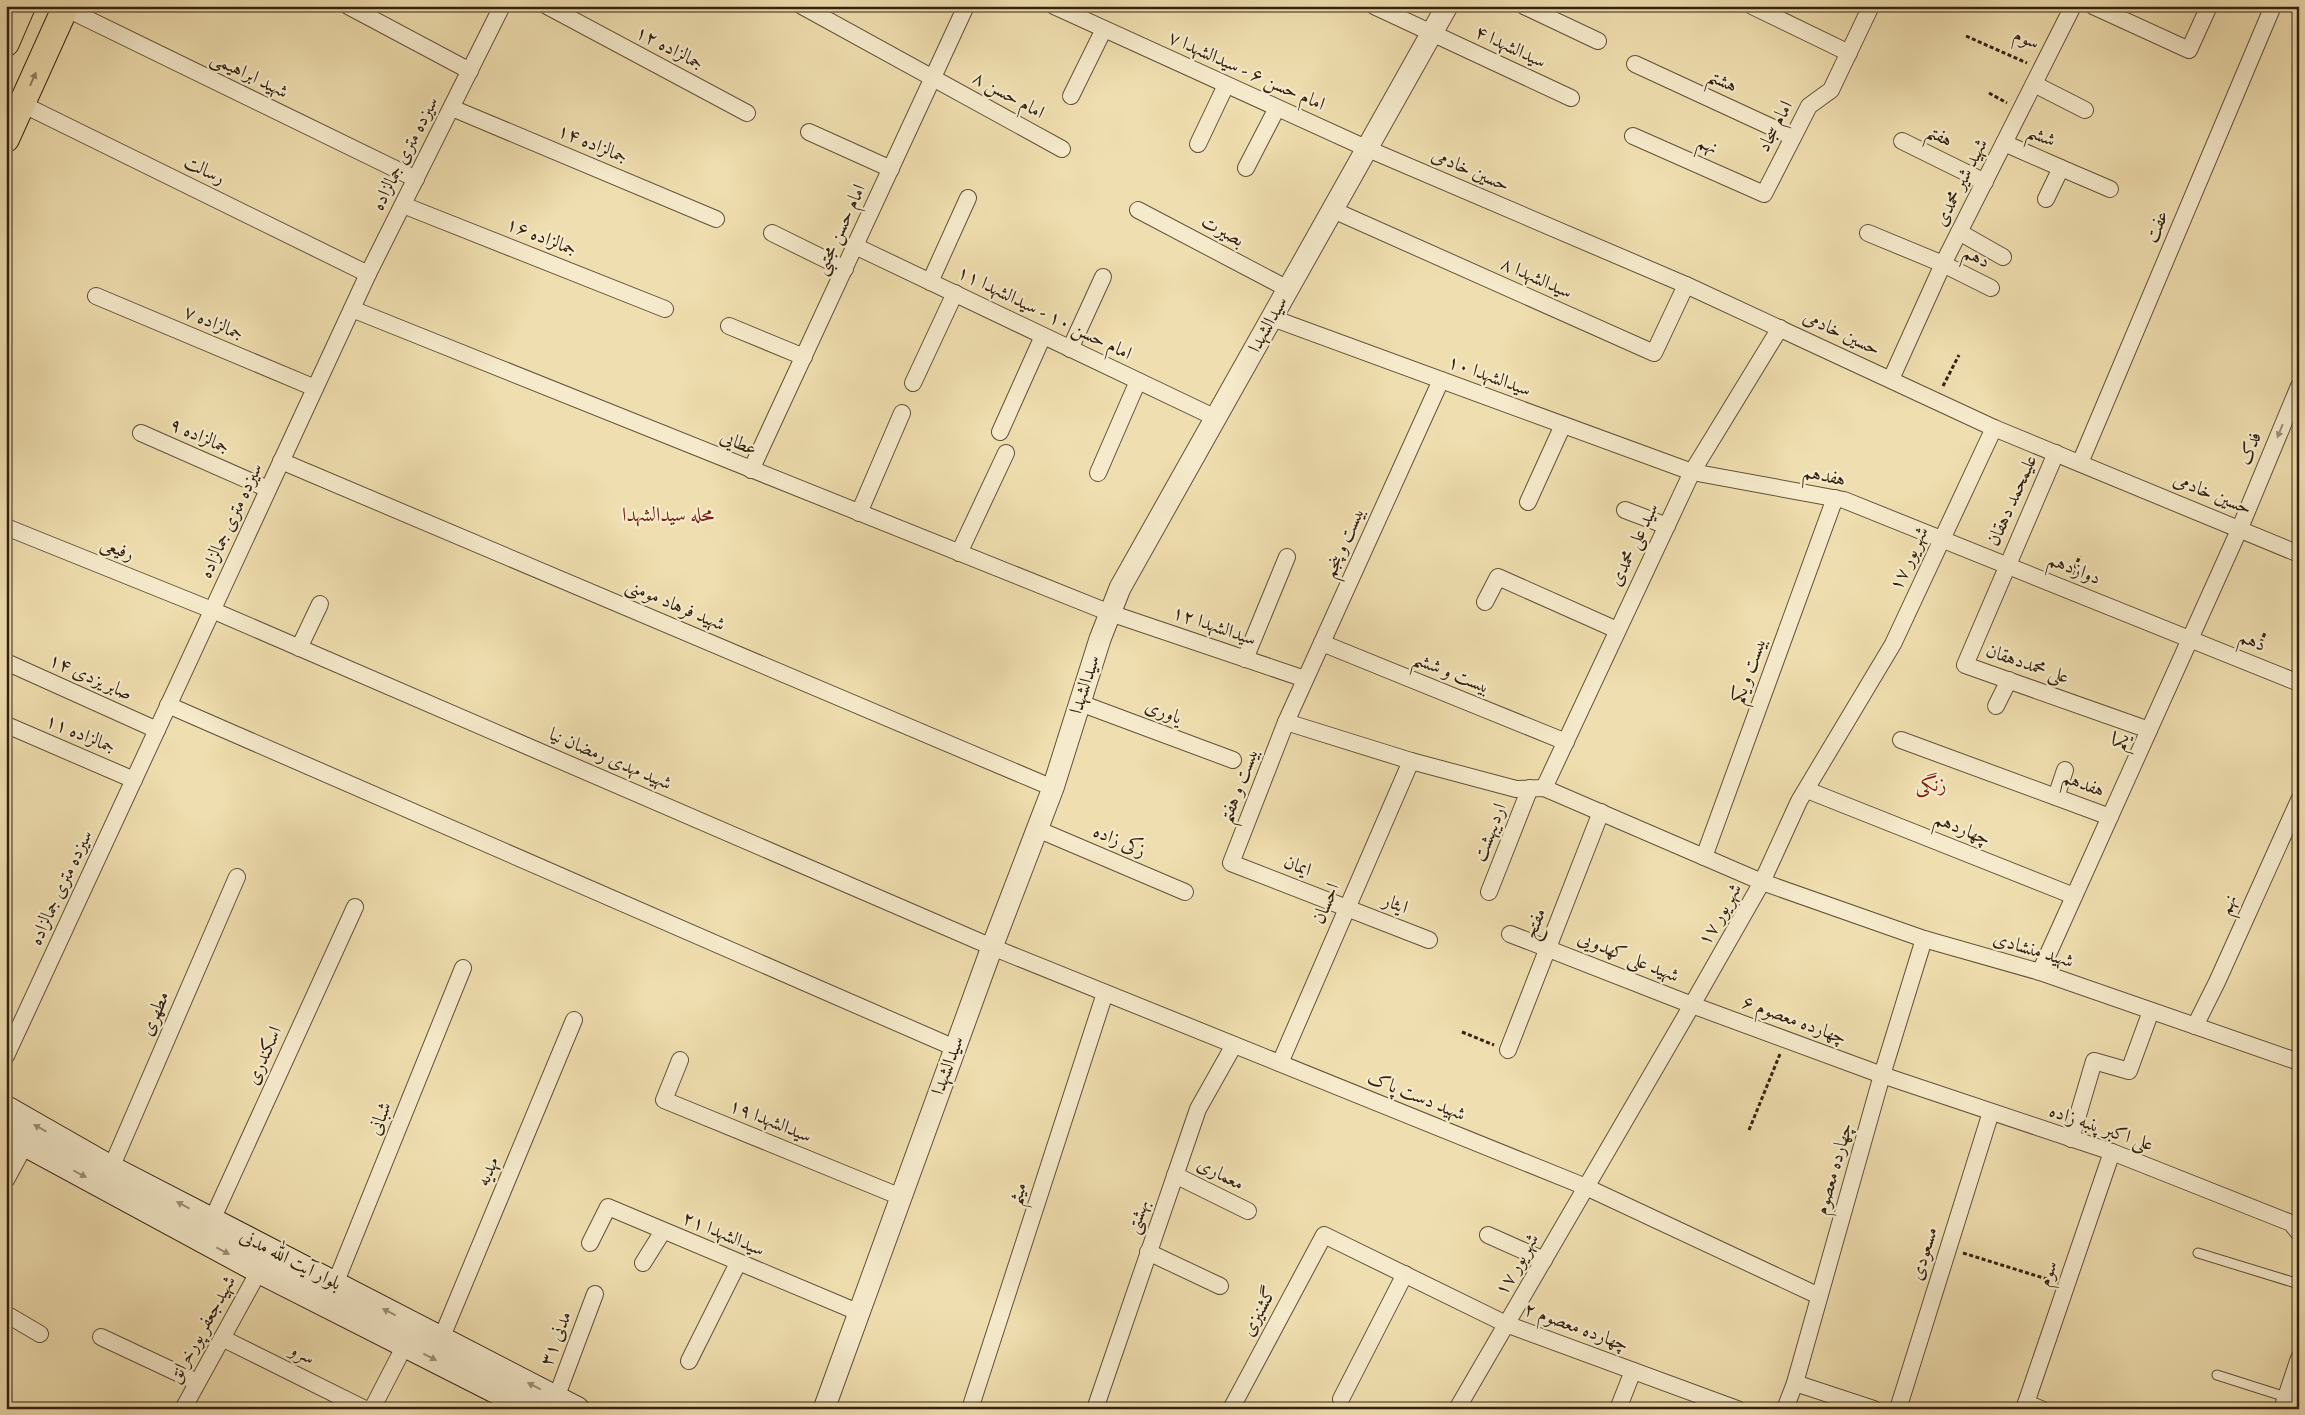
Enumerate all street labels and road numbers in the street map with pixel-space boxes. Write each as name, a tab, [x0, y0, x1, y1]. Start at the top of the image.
street label: جمالزاده ۱۲	[630, 20, 708, 78]
street label: سیدالشهدا ۴	[1470, 20, 1550, 76]
street label: سوم	[2008, 22, 2043, 59]
street label: امام حسن ۶ - سیدالشهدا ۷	[1163, 25, 1329, 120]
street label: شهید ابراهیمی	[206, 46, 292, 106]
street label: هشتم	[1701, 63, 1741, 104]
street label: امام حسن ۸	[967, 65, 1049, 128]
street label: سیزده متری جمالزاده	[366, 92, 446, 216]
street label: امام سجاد	[1751, 97, 1802, 158]
street label: جمالزاده ۱۴	[553, 118, 631, 172]
street label: هفتم	[1919, 119, 1957, 159]
street label: ششم	[2021, 119, 2060, 159]
street label: نهم	[1691, 130, 1722, 165]
street label: شهید شیر محمدی	[1928, 134, 1996, 232]
street label: حسین خادمی	[1427, 142, 1513, 200]
street label: رسالت	[179, 149, 229, 193]
street label: امام حسن مجتبی	[808, 180, 875, 280]
street label: عفت	[2139, 207, 2177, 247]
street label: بصیرت	[1196, 209, 1248, 255]
street label: جمالزاده ۱۶	[502, 212, 580, 264]
street label: دهم	[1957, 240, 1994, 279]
street label: سیدالشهدا ۸	[1496, 251, 1576, 307]
street label: امام حسن ۱۰ - سیدالشهدا ۱۱	[952, 260, 1136, 369]
street label: سیدالشهدا	[1242, 292, 1296, 358]
street label: جمالزاده ۷	[179, 299, 247, 349]
street label: حسین خادمی	[1798, 304, 1884, 364]
street label: سیدالشهدا ۱۰	[1443, 349, 1535, 405]
street label: جمالزاده ۹	[165, 412, 233, 462]
street label: عطایی	[715, 424, 761, 464]
street label: فدک	[2232, 428, 2270, 470]
street label: علیمحمد دهقان	[1981, 451, 2045, 551]
street label: سیزده متری جمالزاده	[193, 459, 271, 583]
street label: هفدهم	[1799, 459, 1848, 498]
street label: حسین خادمی	[2169, 467, 2255, 523]
street label: سید علی محمدی	[1603, 499, 1667, 591]
street label: بیست و پنجم	[1317, 503, 1375, 584]
street label: ۱۷ شهریور	[1883, 522, 1937, 596]
street label: رفیعی	[96, 531, 138, 569]
street label: دوازدهم	[2042, 547, 2105, 596]
street label: شهید فرهاد مومنی	[621, 573, 729, 639]
street label: سیدالشهدا ۱۲	[1168, 600, 1260, 654]
street label: دهم	[2233, 624, 2270, 662]
street label: بیست و یکم	[1725, 634, 1776, 709]
street label: علی محمددهقان	[1982, 638, 2072, 692]
street label: بیست و ششم	[1407, 646, 1494, 705]
street label: صابر یزدی ۱۴	[44, 648, 136, 708]
street label: سیدالشهدا	[1064, 652, 1108, 718]
street label: یاوری	[1141, 694, 1187, 733]
street label: جمالزاده ۱۱	[41, 708, 119, 762]
street label: شهید مهدی رمضان نیا	[544, 722, 676, 798]
street label: یکم	[2106, 728, 2140, 756]
street label: بیست و هفتم	[1213, 744, 1270, 829]
street label: هفدهم	[2057, 765, 2108, 808]
street label: اردیبهشت	[1467, 800, 1515, 866]
street label: چهاردهم	[1929, 806, 1994, 856]
street label: زکی زاده	[1089, 819, 1149, 865]
street label: سیزده متری جمالزاده	[23, 826, 101, 950]
street label: ایمان	[1279, 849, 1315, 885]
street label: احسان	[1306, 879, 1348, 929]
street label: ۱۷ شهریور	[1692, 879, 1750, 951]
street label: ایثار	[1377, 887, 1411, 922]
street label: نهم	[2213, 890, 2248, 921]
street label: مفتح	[1518, 905, 1556, 944]
street label: شهید علی کهدویی	[1573, 925, 1683, 991]
street label: شهید منشادی	[1989, 926, 2077, 976]
street label: مطهری	[135, 987, 177, 1041]
street label: چهارده معصوم ۶	[1737, 990, 1850, 1053]
street label: اسکندری	[240, 1022, 290, 1090]
street label: سیدالشهدا	[926, 1033, 972, 1099]
street label: شهید دست پاک	[1363, 1065, 1469, 1129]
street label: سیدالشهدا ۱۹	[725, 1093, 815, 1151]
street label: شبانی	[362, 1098, 400, 1140]
street label: علی اکبر پنبه زاده	[2045, 1099, 2157, 1159]
street label: چهارده معصوم	[1809, 1120, 1862, 1218]
street label: معماری	[1192, 1152, 1248, 1198]
street label: مهدیه	[471, 1153, 507, 1191]
street label: میثم	[1003, 1179, 1039, 1210]
street label: بهشتی	[1121, 1196, 1157, 1238]
street label: سیدالشهدا ۲۱	[678, 1206, 768, 1264]
street label: بلوار آیت الله مدنی	[234, 1221, 347, 1298]
street label: مسعودی	[1904, 1224, 1946, 1284]
street label: ۱۷ شهریور	[1489, 1229, 1547, 1301]
street label: سوم	[2032, 1257, 2067, 1291]
street label: شهیدجعفر پورخرانق	[162, 1271, 244, 1389]
street label: گشنیزی	[1236, 1282, 1284, 1342]
street label: چهارده معصوم ۲	[1519, 1297, 1632, 1360]
street label: مدنی ۳۱	[534, 1308, 580, 1370]
street label: سرو	[283, 1337, 319, 1373]

